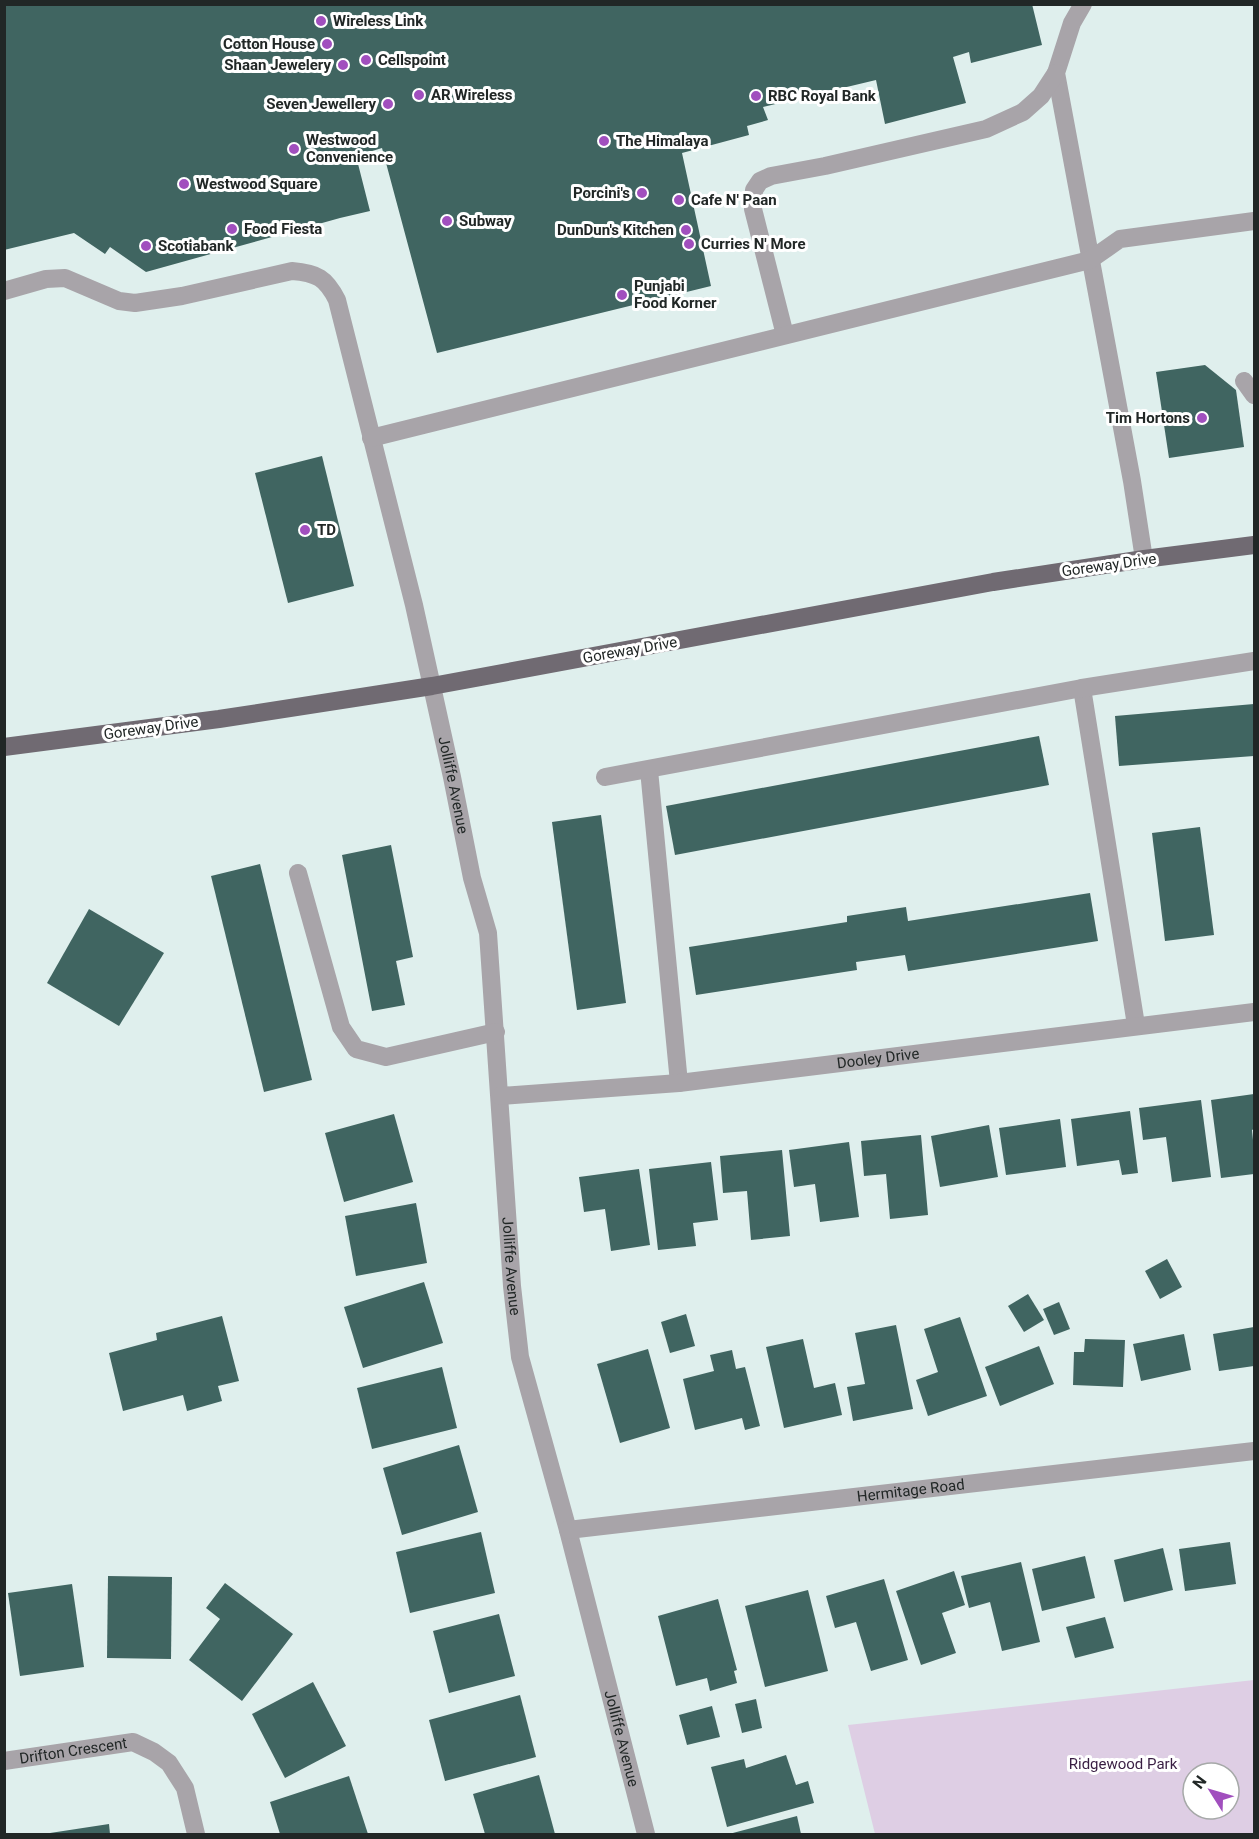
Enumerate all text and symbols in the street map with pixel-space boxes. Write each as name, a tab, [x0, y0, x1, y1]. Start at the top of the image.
place label: Wireless Link	[333, 12, 424, 30]
marker: Wireless Link	[314, 14, 328, 28]
place label: Cotton House	[223, 35, 315, 53]
marker: Cotton House	[320, 37, 334, 51]
place label: Cellspoint	[378, 51, 446, 69]
marker: Cellspoint	[359, 53, 373, 67]
place label: Shaan Jewelery	[224, 56, 331, 74]
marker: Shaan Jewelery	[336, 58, 350, 72]
place label: AR Wireless	[431, 86, 513, 104]
place label: RBC Royal Bank	[768, 87, 877, 105]
marker: AR Wireless	[412, 88, 426, 102]
marker: RBC Royal Bank	[749, 89, 763, 103]
place label: Seven Jewellery	[266, 95, 376, 113]
marker: Seven Jewellery	[381, 97, 395, 111]
place label: Westwood Convenience	[306, 131, 393, 166]
place label: The Himalaya	[616, 132, 708, 150]
marker: The Himalaya	[597, 134, 611, 148]
marker: Westwood Convenience	[287, 142, 301, 156]
place label: Westwood Square	[196, 175, 317, 193]
marker: Westwood Square	[177, 177, 191, 191]
place label: Porcini's	[573, 184, 630, 202]
marker: Porcini's	[635, 186, 649, 200]
place label: Cafe N' Paan	[691, 191, 777, 209]
marker: Cafe N' Paan	[672, 193, 686, 207]
place label: Subway	[459, 212, 512, 230]
marker: Subway	[440, 214, 454, 228]
place label: Food Fiesta	[244, 220, 322, 238]
place label: DunDun's Kitchen	[557, 221, 674, 239]
marker: Food Fiesta	[225, 222, 239, 236]
marker: DunDun's Kitchen	[679, 223, 693, 237]
place label: Curries N' More	[701, 235, 806, 253]
place label: Scotiabank	[158, 237, 234, 255]
marker: Curries N' More	[682, 237, 696, 251]
marker: Scotiabank	[139, 239, 153, 253]
place label: Punjabi Food Korner	[634, 277, 717, 312]
marker: Punjabi Food Korner	[615, 288, 629, 302]
place label: Tim Hortons	[1106, 409, 1190, 427]
marker: Tim Hortons	[1195, 411, 1209, 425]
place label: TD	[317, 521, 336, 539]
marker: TD	[298, 523, 312, 537]
street label: Goreway Drive	[1060, 549, 1158, 581]
street label: Goreway Drive	[581, 633, 679, 667]
street label: Goreway Drive	[102, 712, 200, 744]
street label: Jolliffe Avenue	[434, 735, 472, 835]
street label: Dooley Drive	[836, 1044, 920, 1072]
street label: Jolliffe Avenue	[498, 1216, 524, 1317]
street label: Hermitage Road	[856, 1475, 966, 1506]
street label: Jolliffe Avenue	[600, 1688, 643, 1789]
street label: Drifton Crescent	[18, 1734, 128, 1768]
park label: Ridgewood Park	[1069, 1755, 1178, 1773]
north arrow	[1181, 1761, 1241, 1821]
text: N	[1188, 1772, 1210, 1793]

